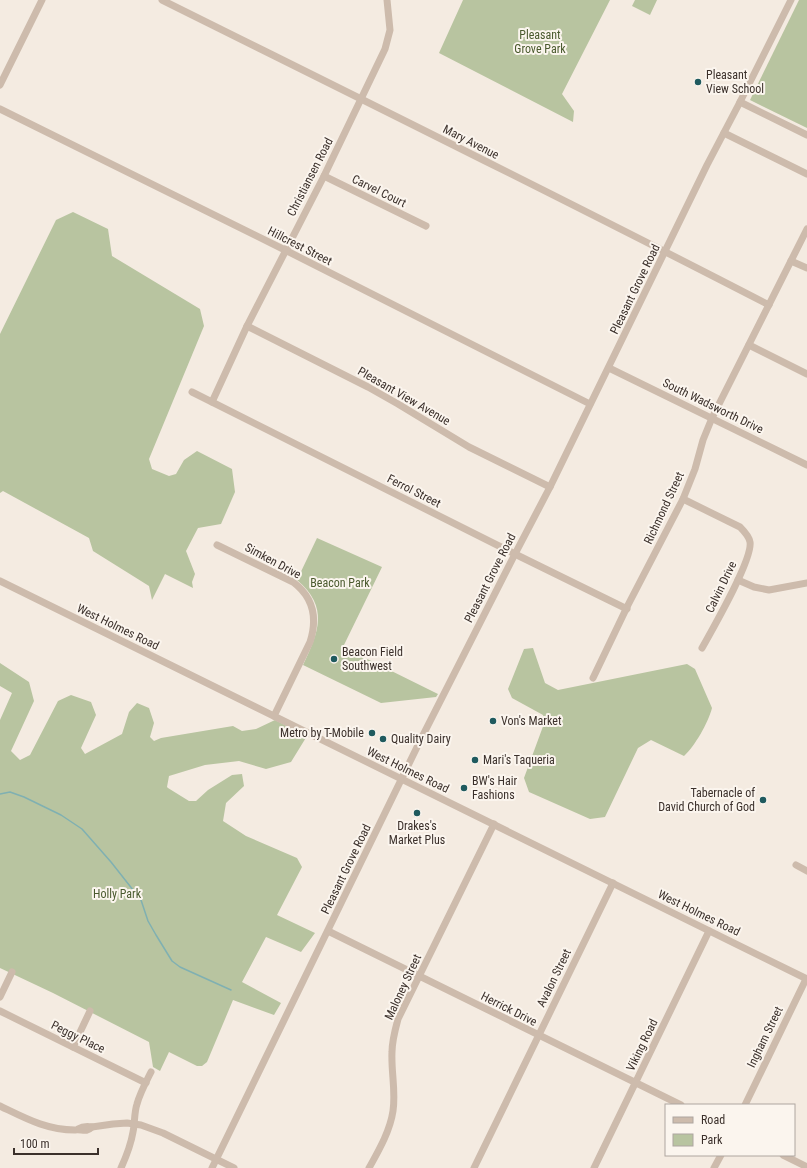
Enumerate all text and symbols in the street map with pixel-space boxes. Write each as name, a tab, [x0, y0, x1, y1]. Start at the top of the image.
park label: Pleasant Grove Park	[514, 28, 566, 56]
place label: Pleasant View School	[706, 68, 764, 96]
marker: Pleasant View School	[693, 77, 703, 87]
street label: Mary Avenue	[441, 122, 502, 162]
street label: Christiansen Road	[284, 135, 336, 219]
street label: Carvel Court	[350, 172, 409, 210]
street label: Hillcrest Street	[265, 224, 335, 268]
street label: Pleasant Grove Road	[607, 242, 663, 336]
street label: Pleasant View Avenue	[355, 364, 453, 428]
street label: South Wadsworth Drive	[660, 376, 766, 437]
street label: Richmond Street	[641, 469, 687, 546]
street label: Ferrol Street	[385, 472, 443, 511]
street label: Pleasant Grove Road	[461, 531, 519, 625]
street label: Simken Drive	[243, 540, 304, 582]
street label: Calvin Drive	[702, 559, 740, 615]
park label: Beacon Park	[310, 576, 370, 590]
street label: West Holmes Road	[75, 601, 161, 653]
place label: Beacon Field Southwest	[342, 645, 403, 673]
marker: Beacon Field Southwest	[329, 654, 339, 664]
place label: Von's Market	[501, 714, 562, 728]
marker: Von's Market	[488, 716, 498, 726]
place label: Metro by T-Mobile	[280, 726, 364, 740]
marker: Metro by T-Mobile	[367, 728, 377, 738]
place label: Quality Dairy	[391, 732, 451, 746]
marker: Quality Dairy	[378, 734, 388, 744]
street label: West Holmes Road	[365, 744, 451, 796]
place label: Mari's Taqueria	[483, 753, 555, 767]
marker: Mari's Taqueria	[470, 755, 480, 765]
place label: BW's Hair Fashions	[472, 774, 517, 802]
marker: BW's Hair Fashions	[459, 783, 469, 793]
place label: Tabernacle of David Church of God	[658, 786, 755, 814]
marker: Tabernacle of David Church of God	[758, 795, 768, 805]
marker: Drakes's Market Plus	[412, 808, 422, 818]
place label: Drakes's Market Plus	[389, 819, 445, 847]
street label: Pleasant Grove Road	[318, 822, 374, 916]
park label: Holly Park	[93, 887, 142, 901]
street label: West Holmes Road	[656, 887, 742, 939]
street label: Avalon Street	[534, 946, 574, 1009]
street label: Maloney Street	[382, 952, 424, 1022]
street label: Herrick Drive	[479, 989, 540, 1029]
street label: Ingham Street	[744, 1004, 786, 1070]
street label: Viking Road	[623, 1017, 661, 1073]
street label: Peggy Place	[49, 1018, 108, 1056]
legend	[665, 1104, 795, 1156]
text: Road	[701, 1113, 725, 1127]
scale bar	[14, 1130, 98, 1156]
text: Park	[701, 1133, 723, 1147]
text: 100 m	[20, 1137, 50, 1151]

